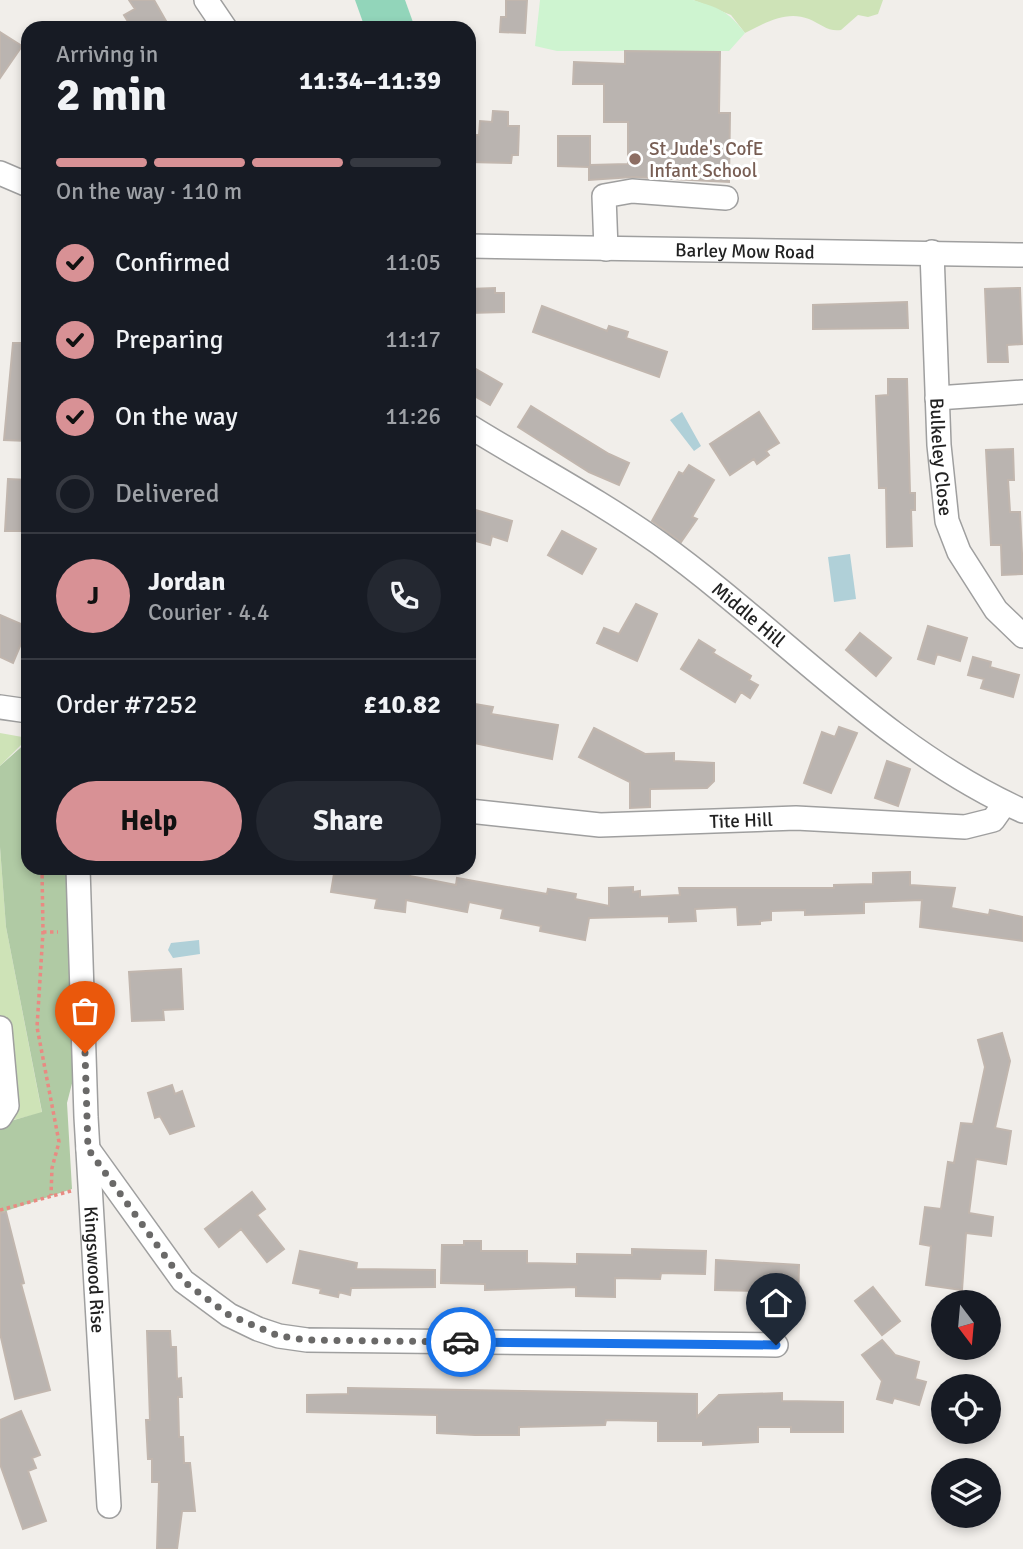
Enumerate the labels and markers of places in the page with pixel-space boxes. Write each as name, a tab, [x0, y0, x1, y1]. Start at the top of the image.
place label: St Jude's CofE Infant School	[649, 137, 763, 183]
marker: St Jude's CofE Infant School	[627, 151, 643, 167]
pin	[55, 981, 115, 1053]
pin	[746, 1273, 806, 1345]

